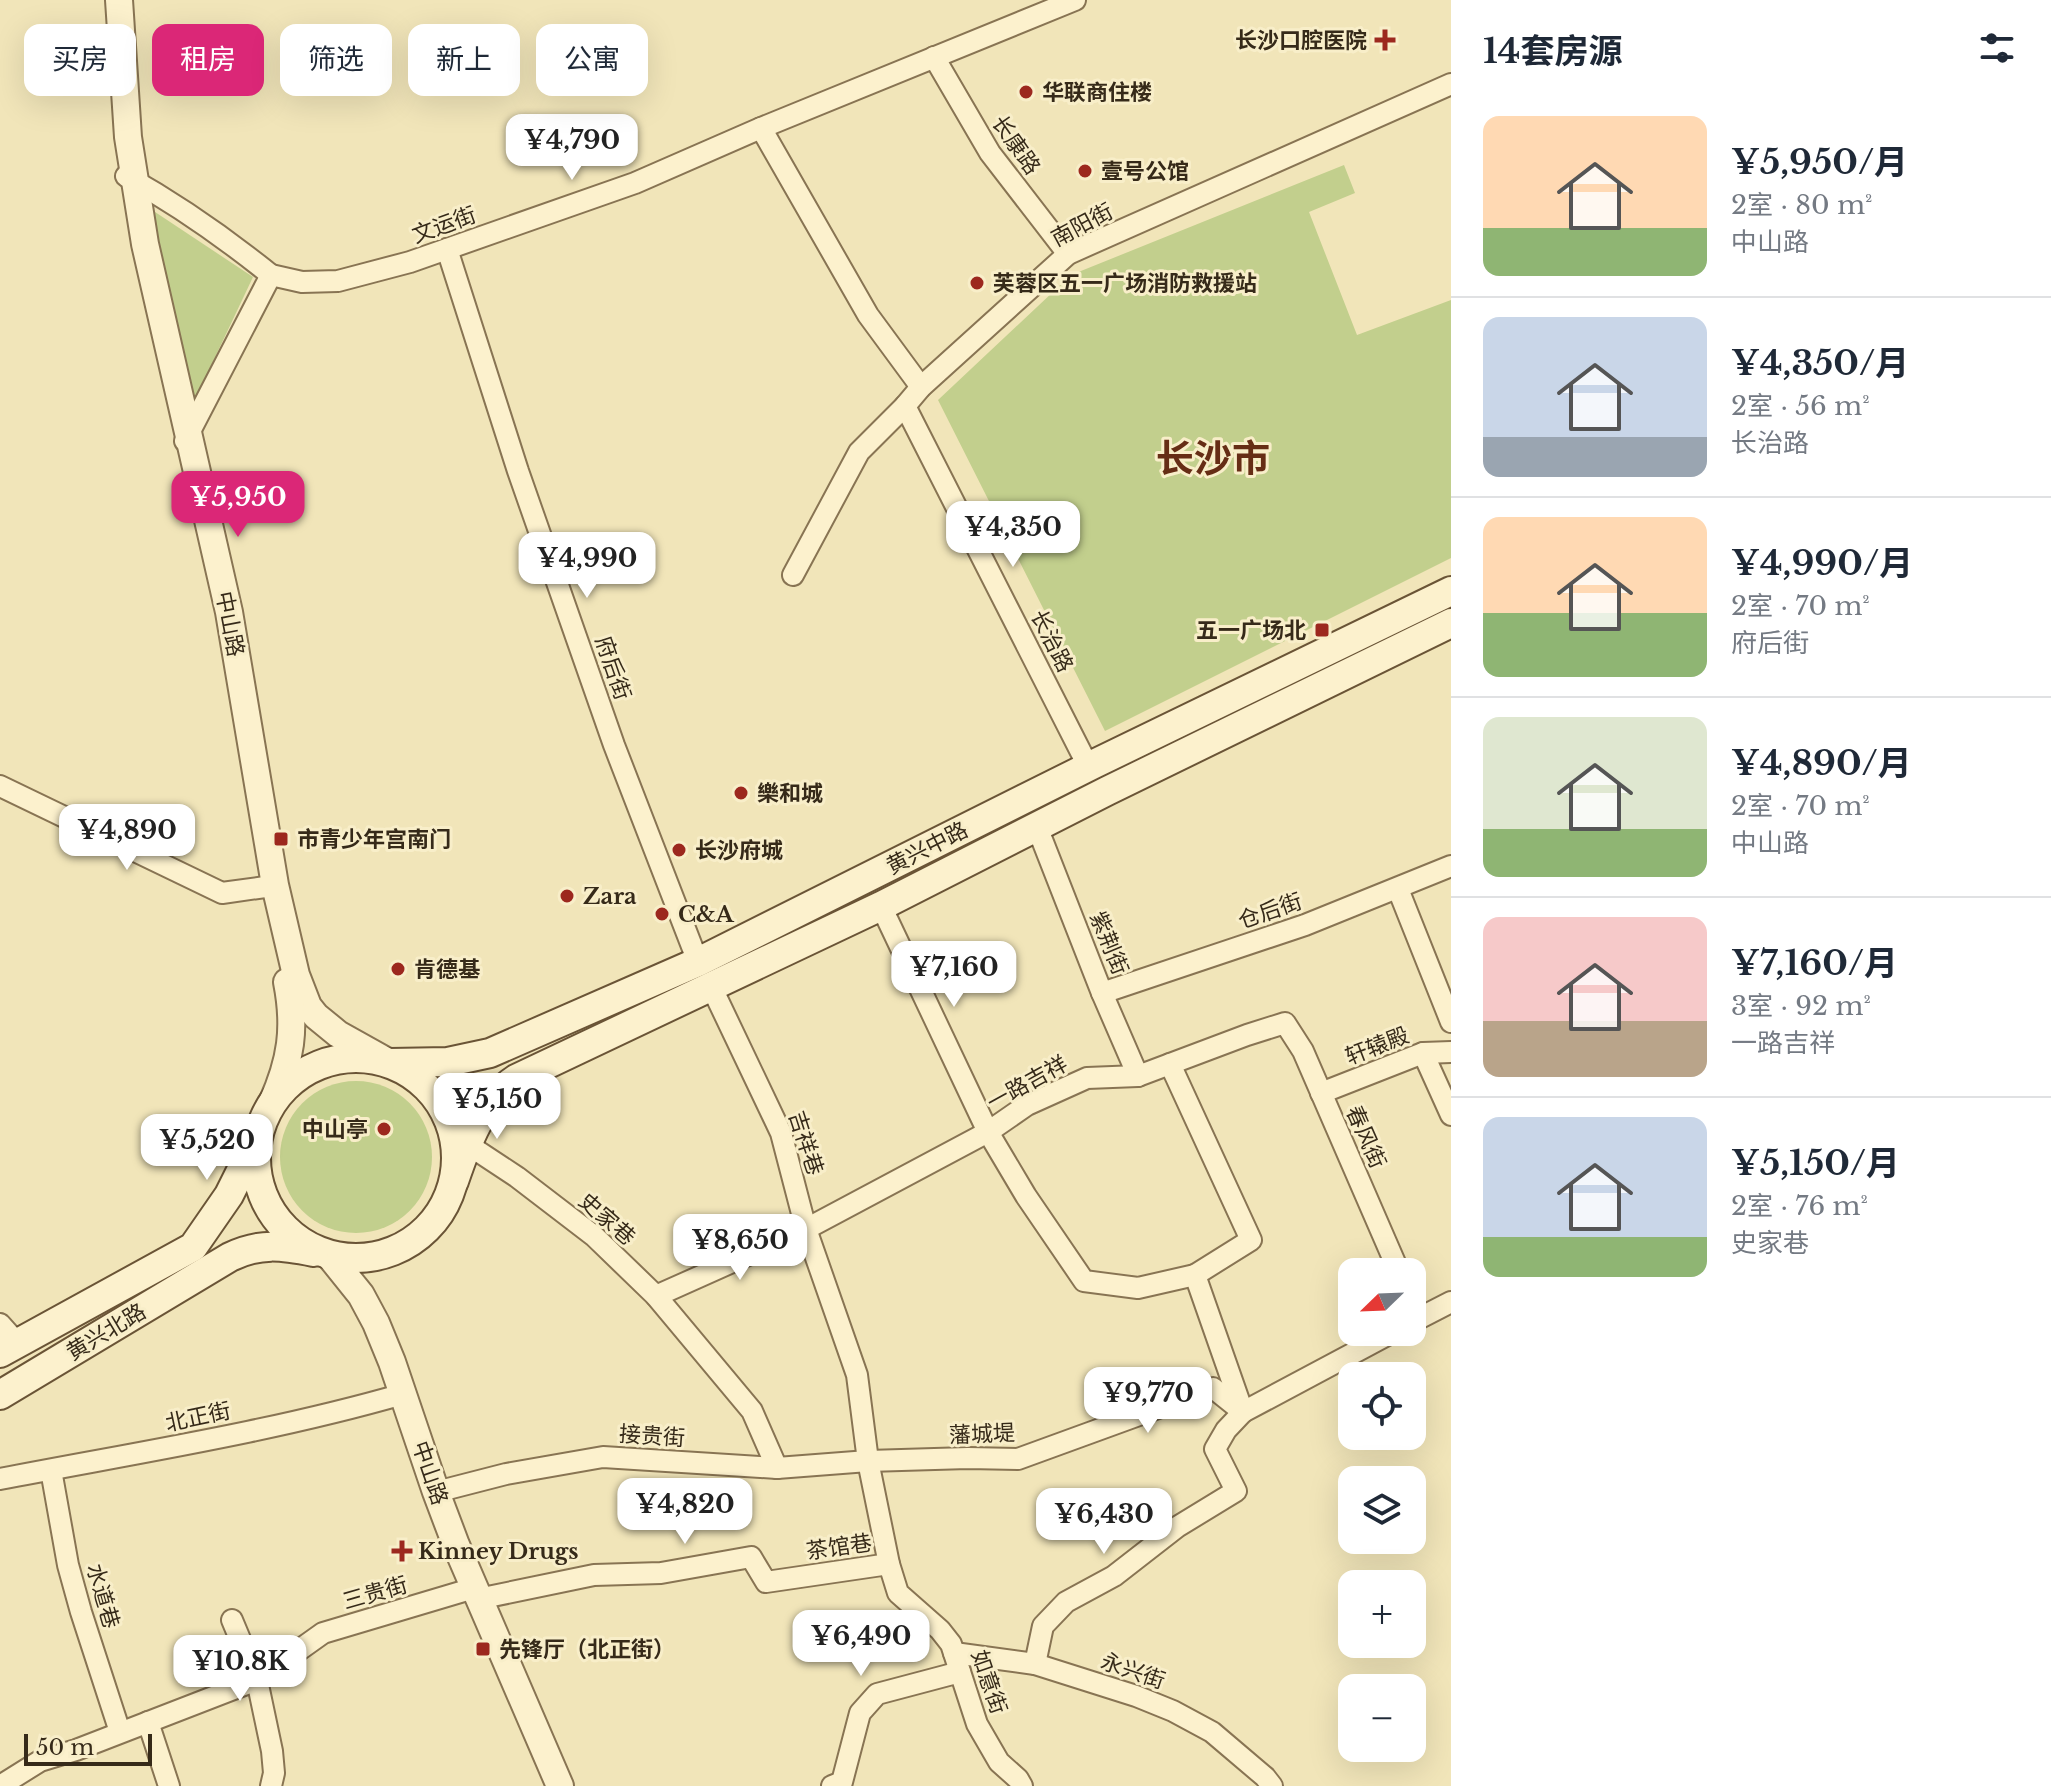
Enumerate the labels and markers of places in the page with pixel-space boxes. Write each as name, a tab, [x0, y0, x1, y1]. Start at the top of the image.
place label: 长沙口腔医院	[1235, 27, 1367, 54]
marker: 长沙口腔医院	[1374, 29, 1396, 51]
place label: 华联商住楼	[1042, 79, 1152, 106]
marker: 华联商住楼	[1017, 83, 1035, 101]
pin: ¥4,790	[507, 114, 637, 182]
place label: 壹号公馆	[1101, 158, 1189, 185]
marker: 壹号公馆	[1076, 162, 1094, 180]
place label: 芙蓉区五一广场消防救援站	[993, 270, 1257, 297]
marker: 芙蓉区五一广场消防救援站	[968, 274, 986, 292]
pin: ¥5,950	[173, 471, 303, 539]
pin: ¥4,350	[948, 501, 1078, 569]
pin: ¥4,990	[522, 532, 652, 600]
place label: 五一广场北	[1196, 617, 1306, 644]
marker: 五一广场北	[1313, 621, 1331, 639]
place label: 樂和城	[757, 780, 823, 807]
marker: 樂和城	[732, 784, 750, 802]
pin: ¥4,890	[62, 804, 192, 872]
place label: 市青少年宫南门	[297, 826, 451, 853]
marker: 市青少年宫南门	[272, 830, 290, 848]
place label: 长沙府城	[695, 837, 783, 864]
marker: 长沙府城	[670, 841, 688, 859]
place label: Zara	[583, 883, 637, 910]
marker: Zara	[558, 887, 576, 905]
place label: C&A	[678, 901, 735, 928]
marker: C&A	[653, 905, 671, 923]
pin: ¥7,160	[889, 941, 1019, 1009]
place label: 肯德基	[414, 956, 480, 983]
marker: 肯德基	[389, 960, 407, 978]
pin: ¥5,150	[432, 1073, 562, 1141]
pin: ¥5,520	[142, 1114, 272, 1182]
place label: 中山亭	[302, 1116, 368, 1143]
marker: 中山亭	[375, 1120, 393, 1138]
pin: ¥8,650	[675, 1214, 805, 1282]
pin: ¥9,770	[1083, 1367, 1213, 1435]
pin: ¥4,820	[620, 1478, 750, 1546]
pin: ¥6,430	[1039, 1488, 1169, 1556]
place label: Kinney Drugs	[418, 1538, 578, 1565]
marker: Kinney Drugs	[393, 1542, 411, 1560]
pin: ¥6,490	[796, 1610, 926, 1678]
pin: ¥10.8K	[175, 1635, 305, 1703]
place label: 先锋厅（北正街）	[499, 1636, 675, 1663]
marker: 先锋厅（北正街）	[474, 1640, 492, 1658]

